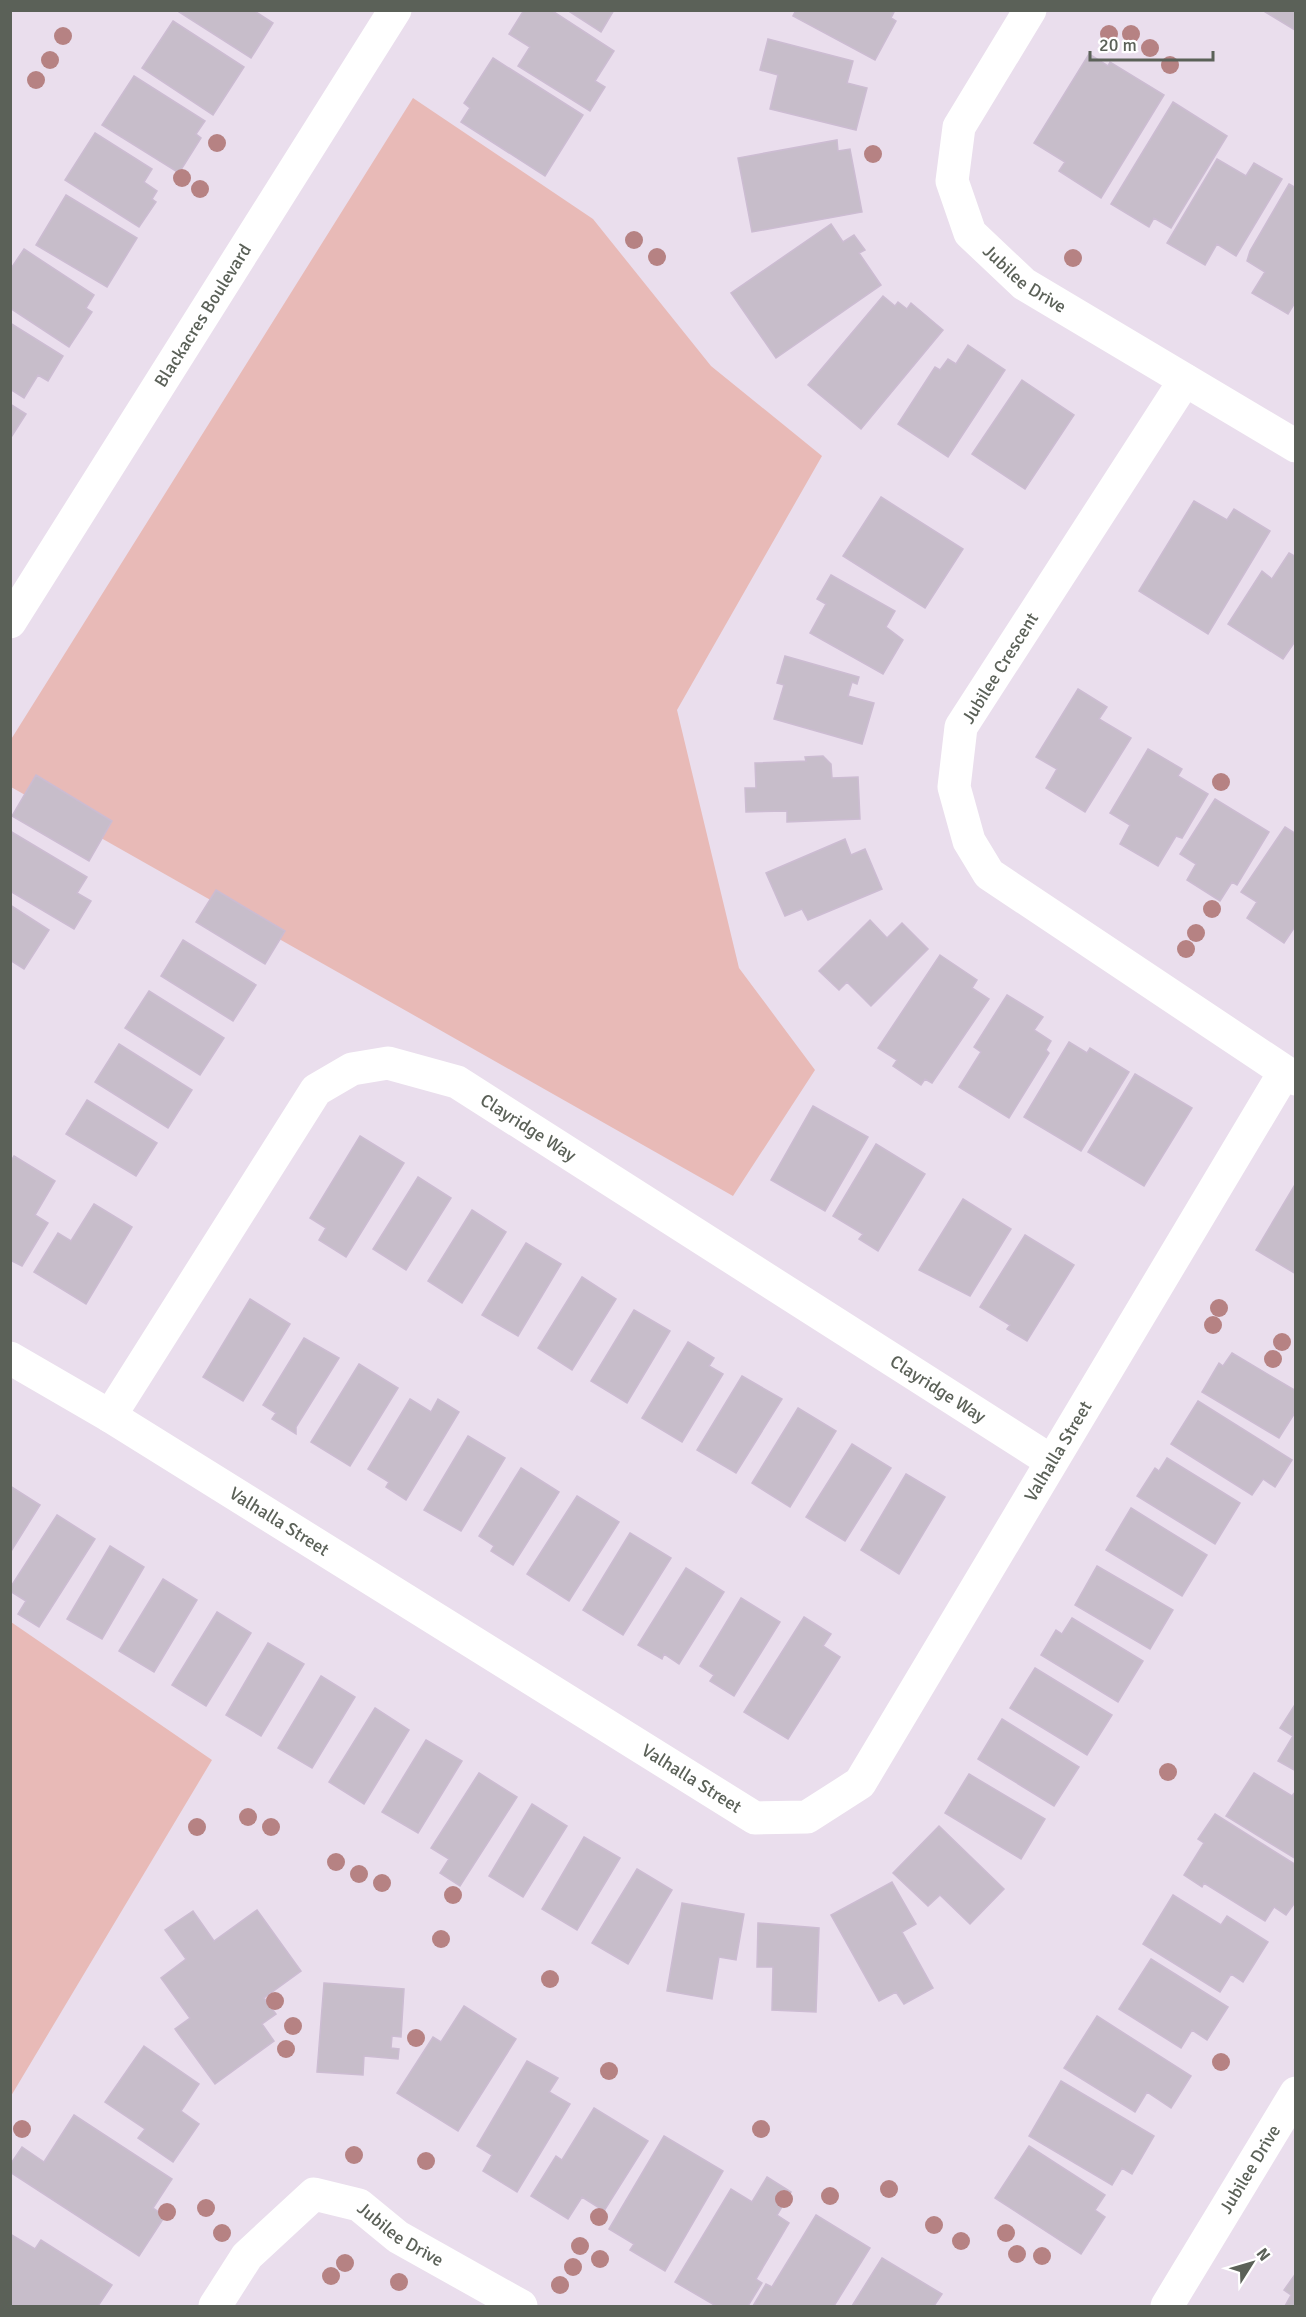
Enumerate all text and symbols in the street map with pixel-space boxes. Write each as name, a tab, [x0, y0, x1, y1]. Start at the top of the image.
scale bar	[1090, 24, 1213, 62]
text: 20 m	[1099, 34, 1137, 56]
street label: Blackacres Boulevard	[150, 240, 256, 391]
street label: Jubilee Drive	[978, 240, 1070, 318]
street label: Jubilee Crescent	[957, 608, 1043, 728]
street label: Clayridge Way	[476, 1089, 581, 1167]
street label: Clayridge Way	[886, 1350, 991, 1428]
street label: Valhalla Street	[1020, 1397, 1097, 1506]
street label: Valhalla Street	[225, 1482, 333, 1561]
street label: Valhalla Street	[638, 1739, 746, 1818]
street label: Jubilee Drive	[1215, 2121, 1285, 2217]
street label: Jubilee Drive	[353, 2197, 447, 2271]
north arrow	[1222, 2233, 1282, 2293]
text: N	[1252, 2244, 1275, 2265]

